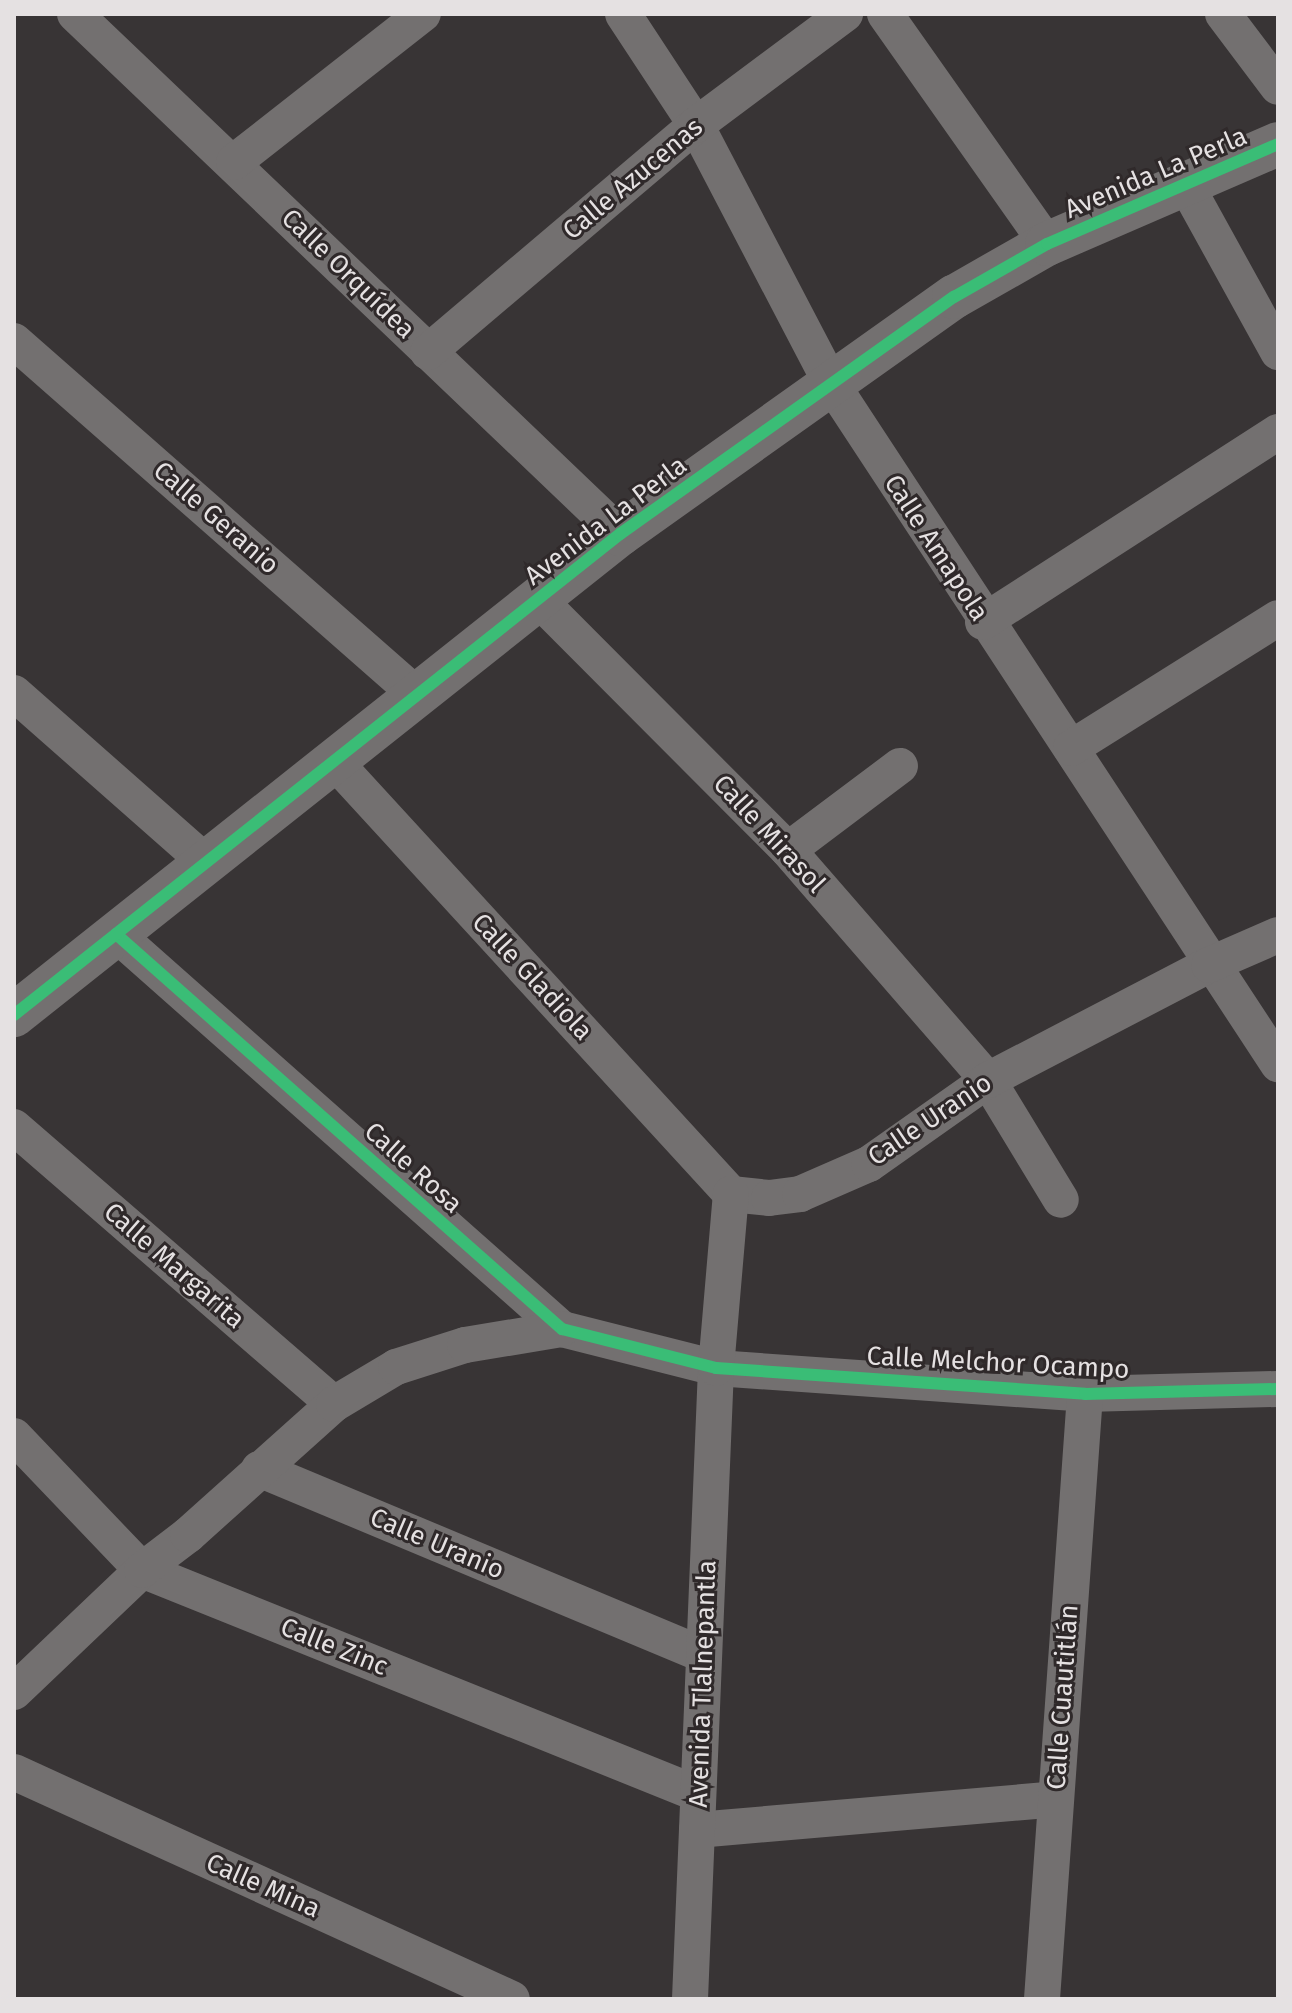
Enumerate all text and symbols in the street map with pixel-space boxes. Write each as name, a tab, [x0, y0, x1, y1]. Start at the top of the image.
street label: Calle Azucenas	[557, 112, 709, 246]
street label: Avenida La Perla	[1060, 121, 1252, 225]
street label: Calle Orquídea	[275, 203, 421, 345]
street label: Avenida La Perla	[519, 450, 693, 592]
street label: Calle Geranio	[147, 455, 285, 581]
street label: Calle Amapola	[877, 469, 995, 627]
street label: Calle Mirasol	[706, 769, 832, 899]
street label: Calle Gladiola	[465, 907, 599, 1047]
street label: Calle Uranio	[862, 1067, 998, 1173]
street label: Calle Rosa	[358, 1116, 468, 1220]
street label: Calle Margarita	[97, 1196, 251, 1336]
street label: Calle Melchor Ocampo	[866, 1341, 1130, 1385]
street label: Calle Uranio	[365, 1502, 509, 1586]
street label: Avenida Tlalnepantla	[683, 1560, 723, 1808]
street label: Calle Cuautitlán	[1041, 1603, 1085, 1791]
street label: Calle Zinc	[276, 1611, 392, 1683]
street label: Calle Mina	[201, 1847, 325, 1925]

